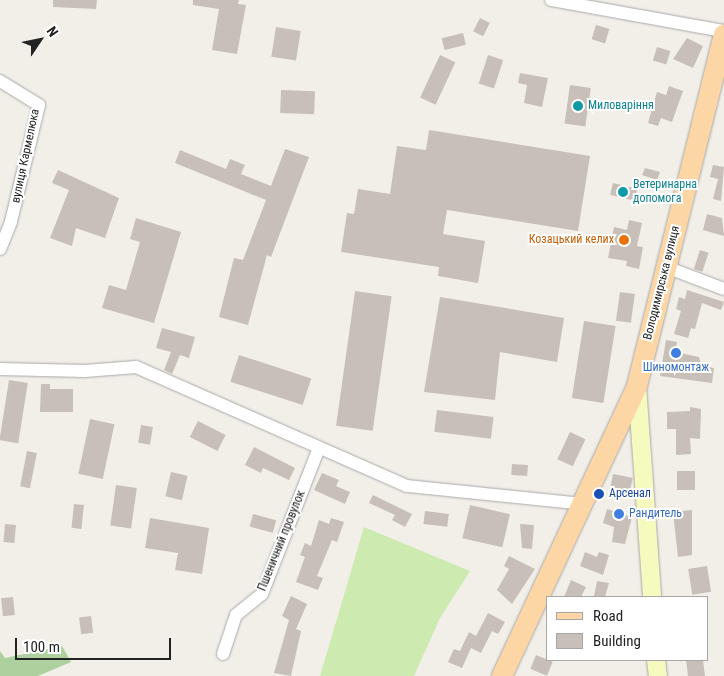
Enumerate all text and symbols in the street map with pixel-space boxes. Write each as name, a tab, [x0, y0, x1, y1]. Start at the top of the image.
north arrow	[15, 15, 65, 65]
text: N	[43, 24, 61, 40]
place label: Миловаріння	[588, 99, 654, 113]
marker: Миловаріння	[572, 100, 584, 112]
street label: вулиця Кармелюка	[9, 108, 43, 204]
place label: Ветеринарна допомога	[633, 178, 697, 206]
marker: Ветеринарна допомога	[617, 186, 629, 198]
street label: Володимирська вулиця	[641, 224, 683, 342]
place label: Козацький келих	[529, 233, 614, 247]
marker: Козацький келих	[618, 234, 630, 246]
marker: Шиномонтаж	[670, 347, 682, 359]
place label: Шиномонтаж	[643, 361, 709, 375]
place label: Арсенал	[609, 487, 651, 501]
marker: Арсенал	[593, 488, 605, 500]
street label: Пшеничний провулок	[255, 489, 309, 593]
place label: Рандитель	[629, 507, 682, 521]
marker: Рандитель	[613, 508, 625, 520]
legend	[546, 596, 709, 661]
text: Road	[593, 607, 623, 625]
scale bar	[18, 628, 174, 660]
text: Building	[593, 632, 641, 650]
text: 100 m	[23, 638, 60, 656]

